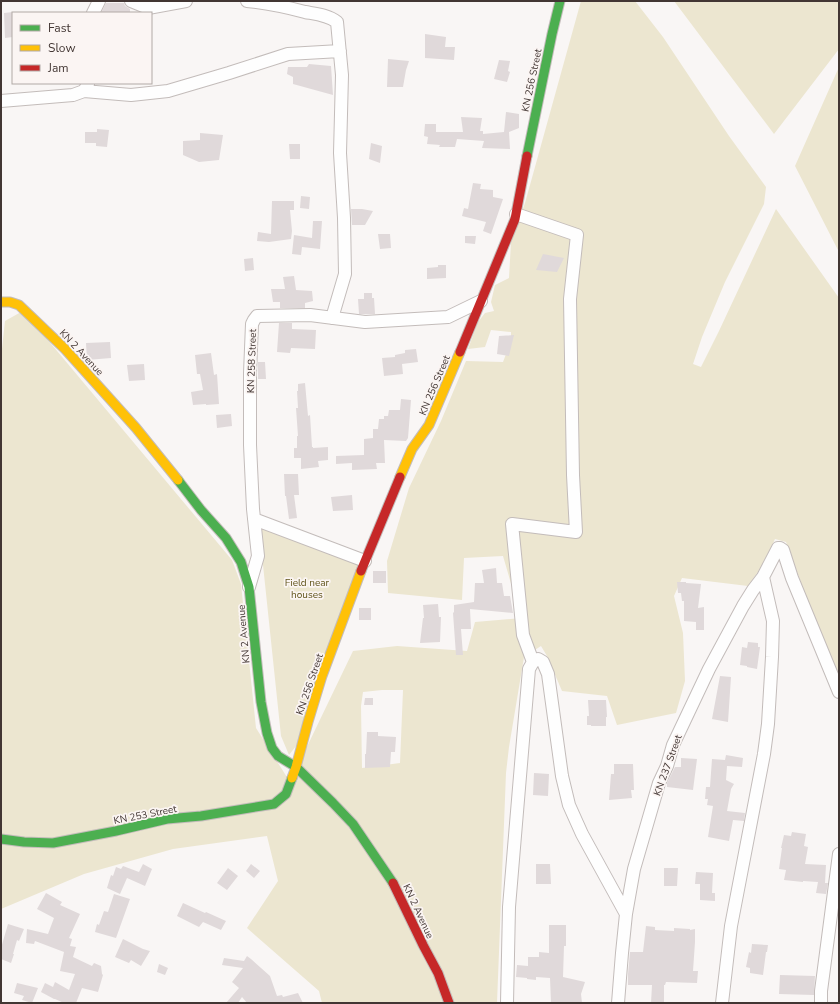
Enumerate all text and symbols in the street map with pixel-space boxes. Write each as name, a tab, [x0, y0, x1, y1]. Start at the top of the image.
legend	[12, 12, 152, 84]
text: Fast	[48, 20, 71, 36]
text: Slow	[48, 40, 76, 56]
street label: KN 256 Street	[518, 47, 546, 113]
text: Jam	[47, 60, 69, 76]
street label: KN 2 Avenue	[56, 326, 106, 379]
street label: KN 258 Street	[244, 328, 260, 393]
street label: KN 256 Street	[416, 353, 454, 418]
park label: Field near houses	[285, 576, 330, 602]
street label: KN 2 Avenue	[234, 604, 254, 664]
street label: KN 256 Street	[293, 651, 327, 717]
street label: KN 237 Street	[650, 732, 686, 798]
street label: KN 253 Street	[112, 802, 178, 828]
street label: KN 2 Avenue	[399, 882, 437, 941]

